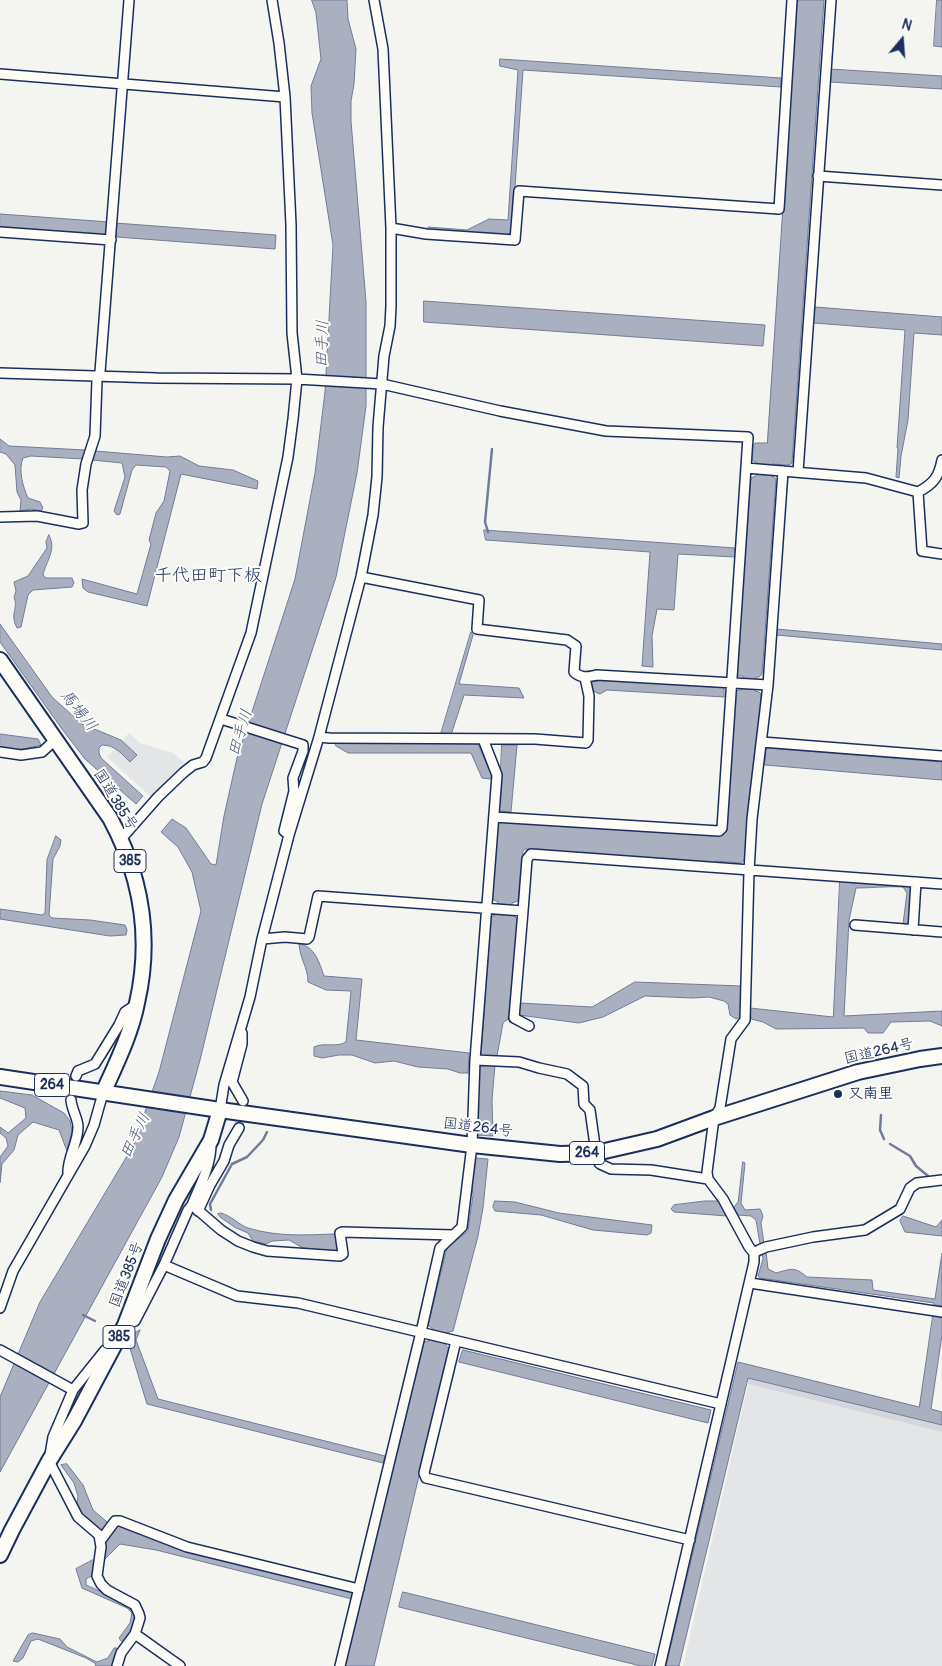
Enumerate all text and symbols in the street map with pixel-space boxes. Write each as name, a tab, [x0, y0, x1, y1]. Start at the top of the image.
north arrow	[877, 15, 927, 65]
text: N	[900, 16, 914, 35]
water label: 田手川	[313, 320, 333, 368]
district label: 千代田町下板	[154, 565, 262, 587]
water label: 馬場川	[55, 686, 101, 736]
water label: 田手川	[225, 707, 257, 759]
street label: 国道385号	[89, 766, 141, 834]
road number: 385	[114, 849, 146, 872]
street label: 国道264号	[842, 1035, 916, 1069]
road number: 264	[34, 1074, 70, 1096]
place label: 又南里	[848, 1085, 893, 1103]
marker: 又南里	[832, 1088, 844, 1100]
water label: 田手川	[117, 1110, 155, 1162]
street label: 国道264号	[442, 1115, 514, 1141]
road number: 264	[570, 1142, 604, 1164]
street label: 国道385号	[106, 1240, 148, 1310]
road number: 385	[103, 1325, 135, 1348]

